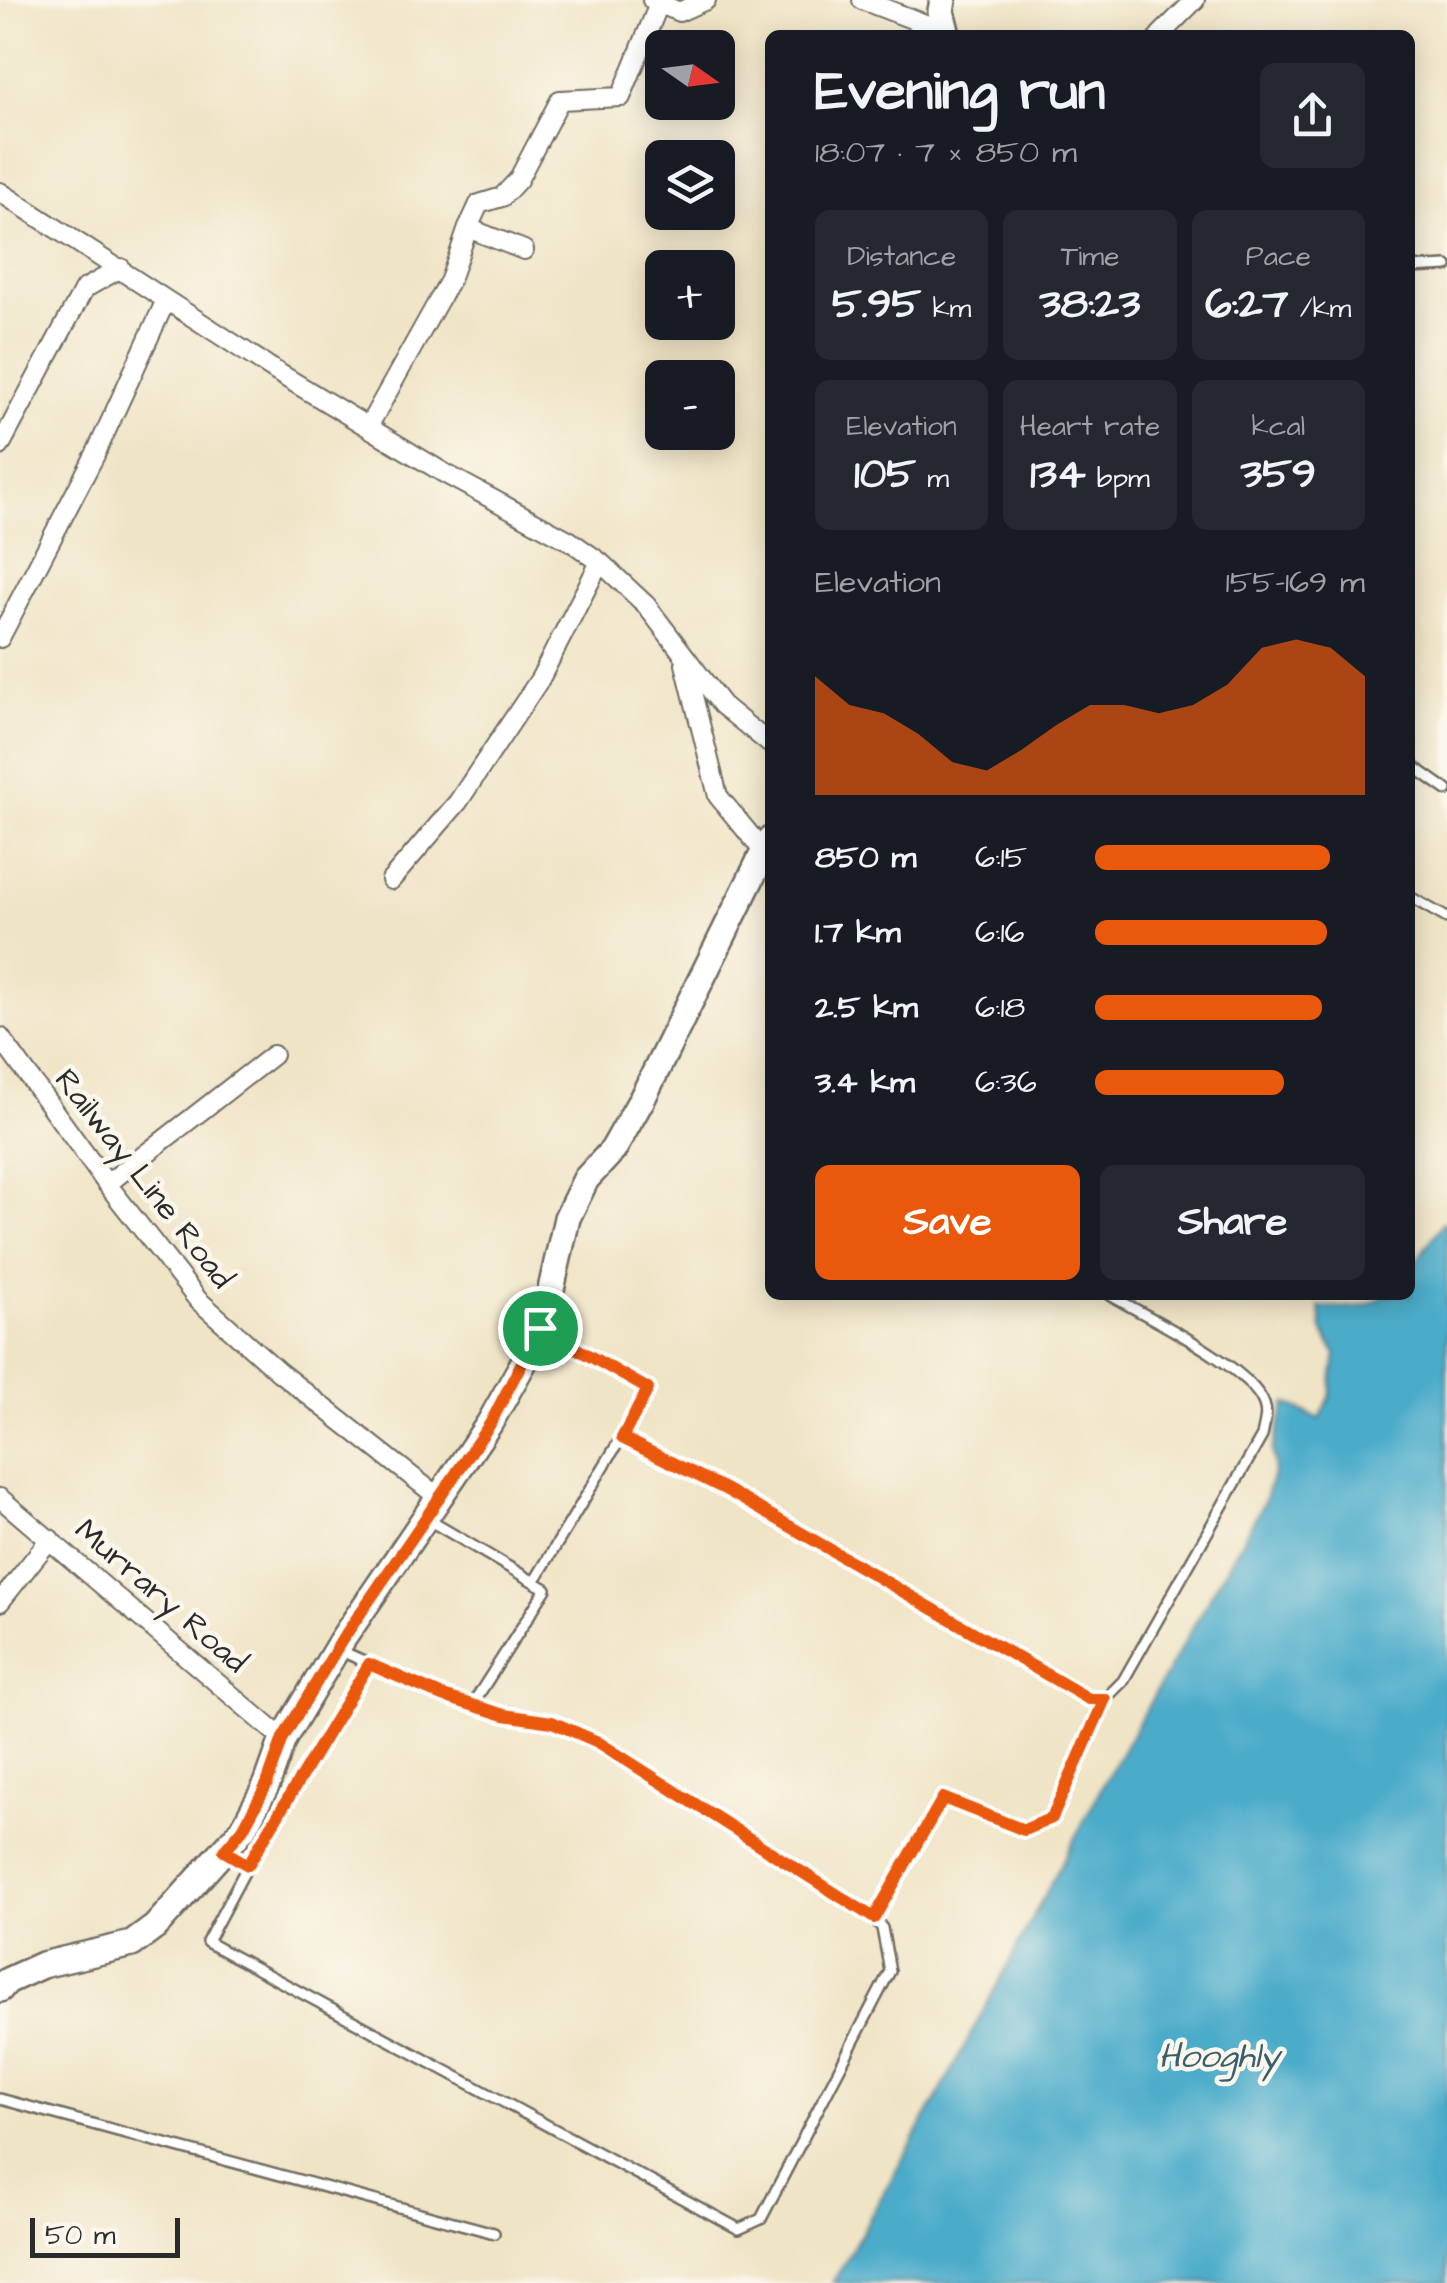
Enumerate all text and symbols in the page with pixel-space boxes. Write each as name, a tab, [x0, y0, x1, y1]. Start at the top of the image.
north arrow	[645, 30, 735, 120]
map controls	[645, 30, 735, 450]
text: Evening run	[815, 54, 1105, 130]
button: share	[1260, 63, 1365, 168]
text: 18:07 · 7 × 850 m	[815, 130, 1077, 175]
button: layers	[645, 140, 735, 230]
text: Distance	[847, 237, 956, 276]
text: Time	[1061, 237, 1119, 276]
text: Pace	[1246, 237, 1311, 276]
button: +	[645, 250, 735, 340]
text: 5.95	[832, 276, 921, 334]
text: 38:23	[1039, 276, 1141, 334]
text: 6:27	[1205, 276, 1288, 334]
text: km	[921, 289, 971, 328]
text: /km	[1288, 289, 1351, 328]
button: −	[645, 360, 735, 450]
text: Elevation	[847, 407, 957, 446]
text: Heart rate	[1020, 407, 1160, 446]
text: kcal	[1252, 407, 1305, 446]
text: 105	[854, 446, 916, 504]
text: 134	[1030, 446, 1086, 504]
text: 359	[1241, 446, 1316, 504]
text: m	[916, 459, 949, 498]
text: bpm	[1086, 459, 1150, 498]
text: Elevation	[815, 560, 941, 605]
text: 155–169 m	[1226, 560, 1365, 605]
text: 850 m	[815, 835, 916, 880]
text: 6:15	[975, 835, 1027, 880]
text: 1.7 km	[815, 910, 901, 955]
text: 6:16	[975, 910, 1025, 955]
text: 2.5 km	[815, 985, 918, 1030]
text: 6:18	[975, 985, 1025, 1030]
street label: Railway Line Road	[44, 1059, 244, 1298]
text: 3.4 km	[815, 1060, 915, 1105]
text: 6:36	[975, 1060, 1037, 1105]
button: Save	[815, 1165, 1080, 1280]
button: Share	[1100, 1165, 1365, 1280]
pin	[498, 1286, 583, 1371]
icon: arrive	[513, 1301, 568, 1356]
street label: Murrary Road	[65, 1508, 257, 1684]
water label: Hooghly	[1159, 2032, 1283, 2082]
scale bar	[30, 2213, 180, 2258]
text: 50 m	[45, 2216, 116, 2255]

